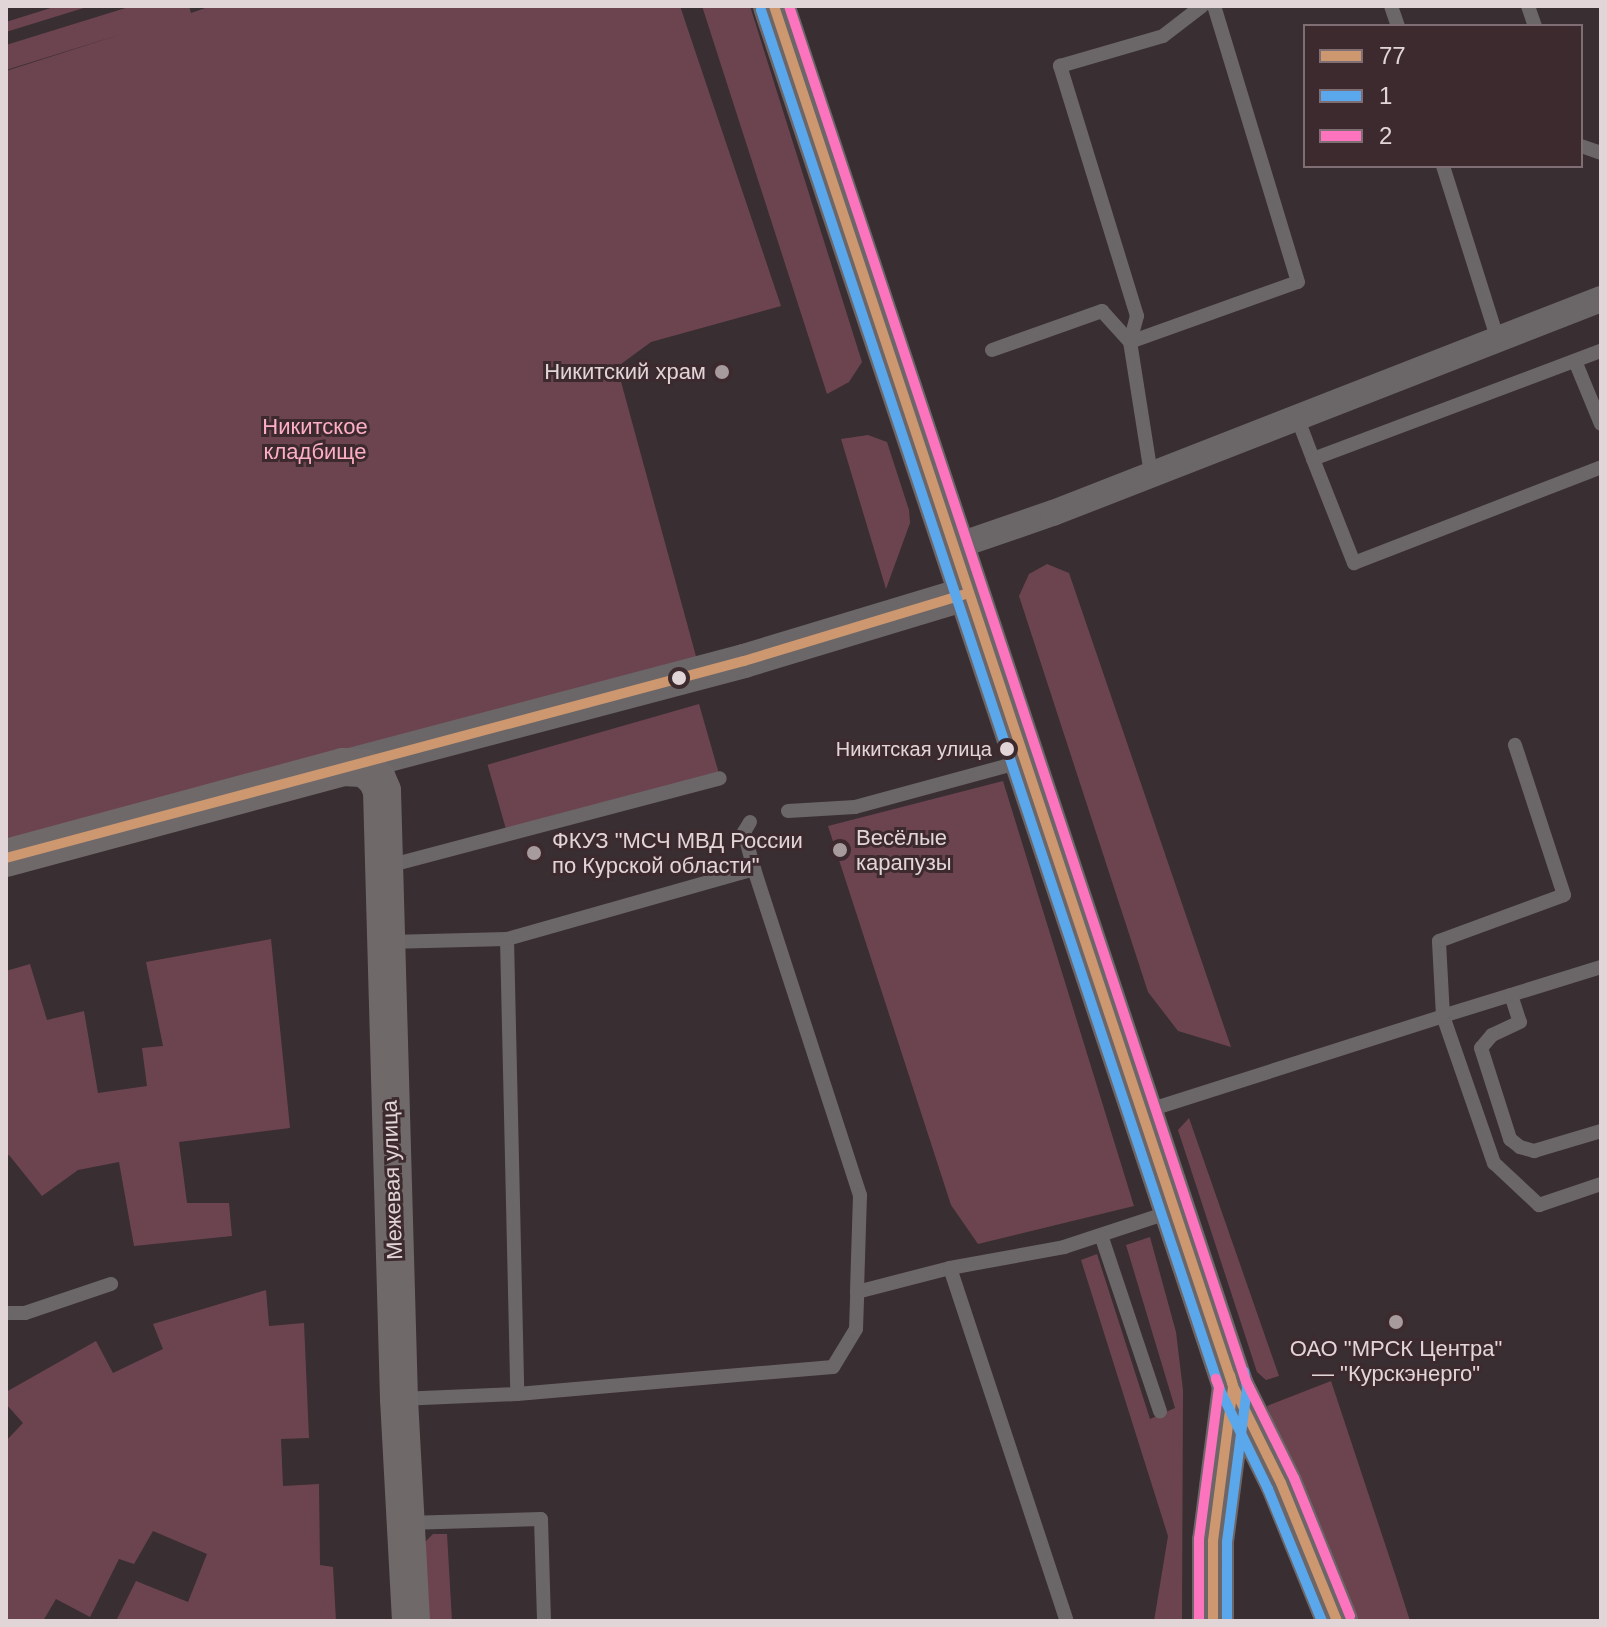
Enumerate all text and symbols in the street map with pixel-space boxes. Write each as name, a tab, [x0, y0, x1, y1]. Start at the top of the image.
legend	[1303, 24, 1583, 168]
text: 77	[1379, 42, 1406, 69]
text: 1	[1379, 82, 1392, 109]
text: 2	[1379, 122, 1392, 149]
place label: Никитский храм	[544, 359, 706, 385]
marker: Никитский храм	[713, 363, 731, 381]
park label: Никитское кладбище	[262, 413, 368, 464]
unlabelled marker	[671, 670, 687, 686]
place label: Никитская улица	[836, 737, 992, 761]
marker: Никитская улица	[999, 741, 1015, 757]
place label: Весёлые карапузы	[856, 824, 952, 876]
place label: ФКУЗ "МСЧ МВД России по Курской области"	[552, 827, 803, 878]
marker: Весёлые карапузы	[831, 841, 849, 859]
marker: ФКУЗ "МСЧ МВД России по Курской области"	[523, 842, 545, 864]
street label: Межевая улица	[376, 1100, 408, 1260]
marker: ОАО "МРСК Центра" — "Курскэнерго"	[1387, 1313, 1405, 1331]
place label: ОАО "МРСК Центра" — "Курскэнерго"	[1290, 1335, 1502, 1386]

